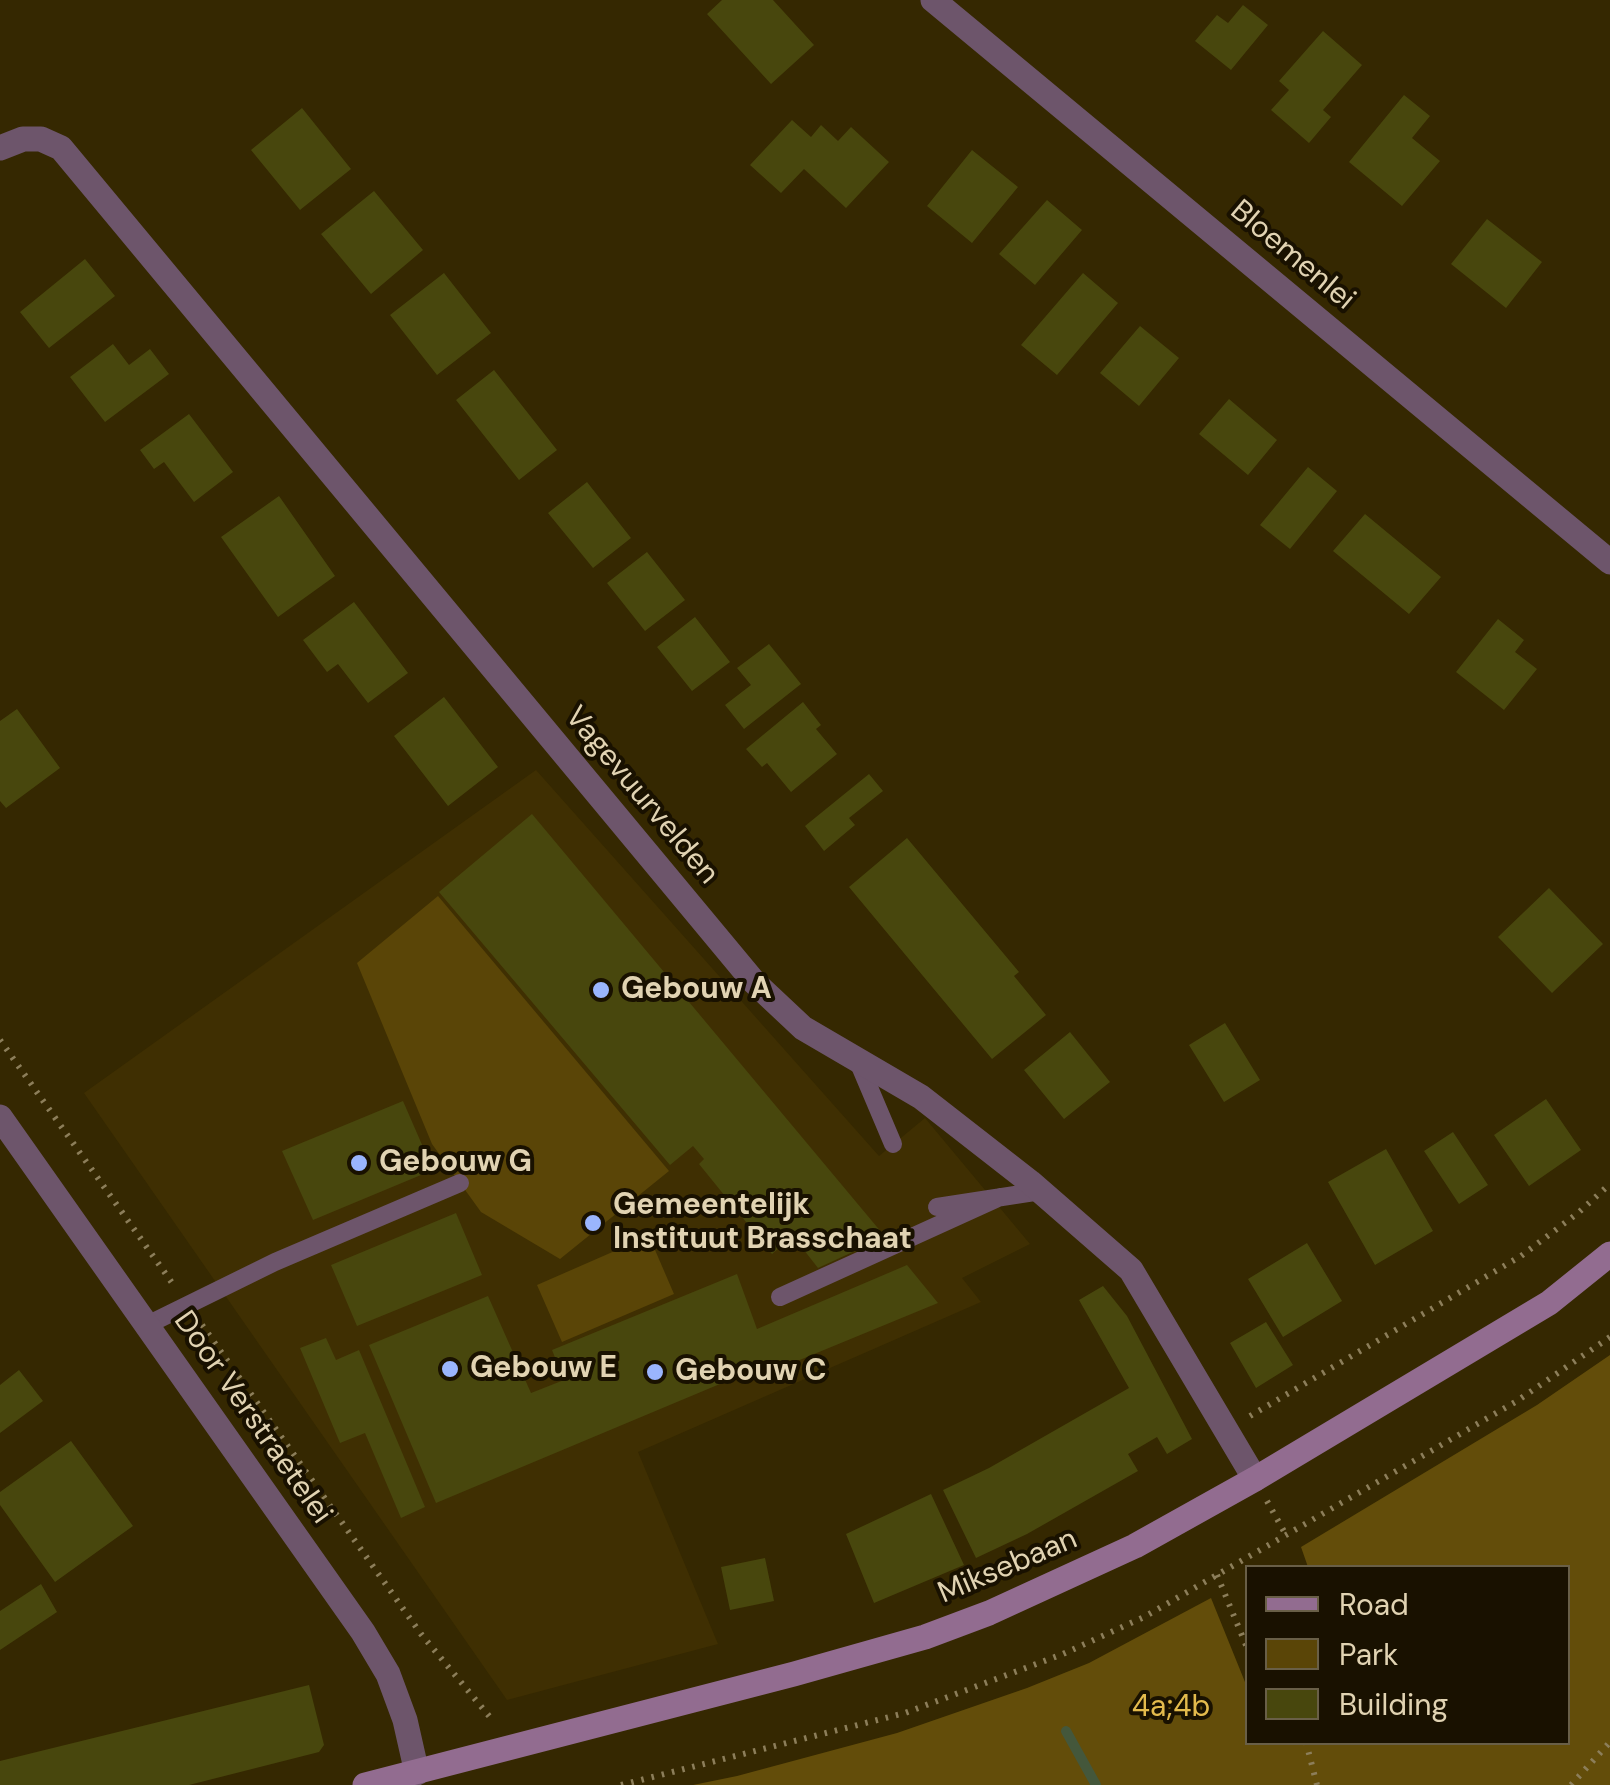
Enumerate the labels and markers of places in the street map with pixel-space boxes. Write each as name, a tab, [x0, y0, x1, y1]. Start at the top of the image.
place label: Gebouw A	[621, 972, 772, 1008]
marker: Gebouw A	[590, 979, 612, 1001]
place label: Gebouw G	[379, 1145, 532, 1181]
marker: Gebouw G	[348, 1152, 370, 1174]
place label: Gemeentelijk Instituut Brasschaat	[613, 1188, 912, 1258]
marker: Gemeentelijk Instituut Brasschaat	[582, 1212, 604, 1234]
place label: Gebouw E	[470, 1351, 617, 1387]
place label: Gebouw C	[675, 1354, 827, 1390]
marker: Gebouw E	[439, 1358, 461, 1380]
marker: Gebouw C	[644, 1361, 666, 1383]

